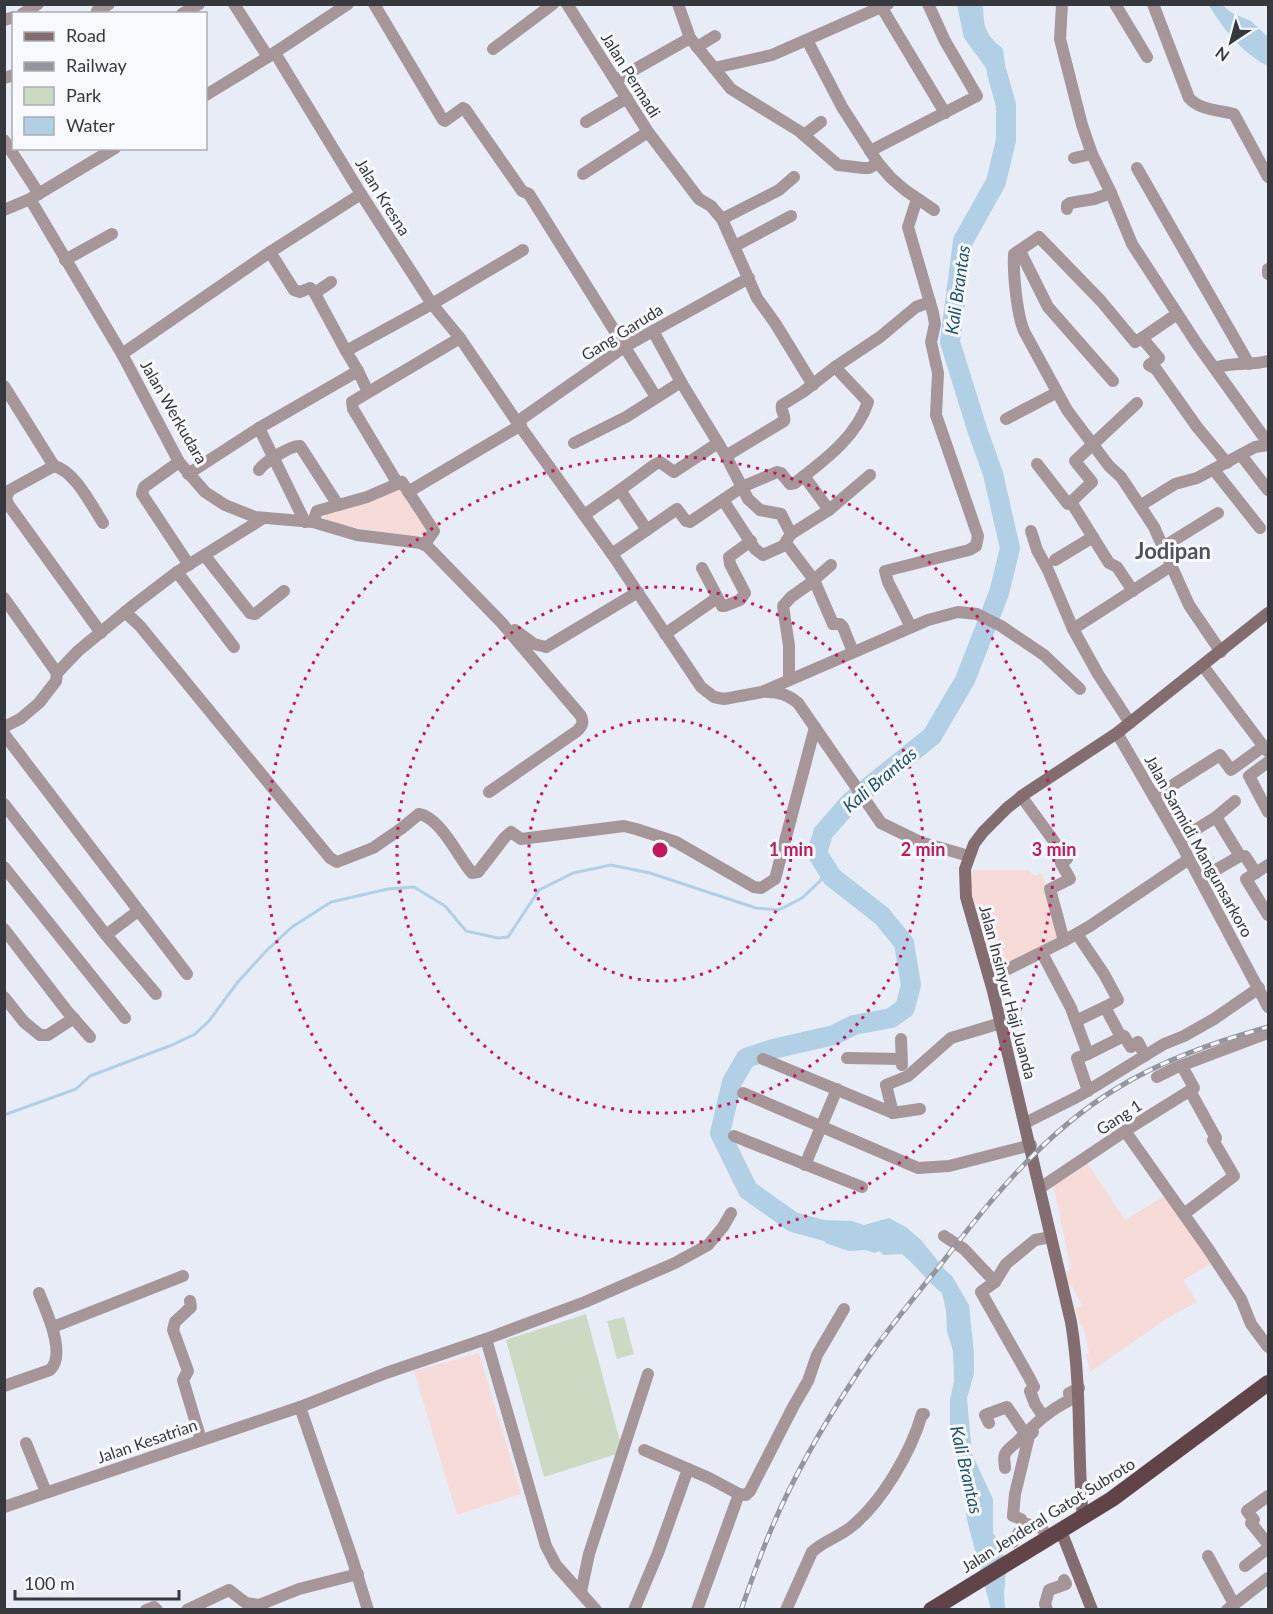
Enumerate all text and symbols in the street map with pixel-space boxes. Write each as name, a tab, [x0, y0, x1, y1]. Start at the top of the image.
legend	[12, 12, 207, 150]
north arrow	[1201, 12, 1261, 72]
text: Road	[66, 24, 106, 46]
street label: Jalan Permadi	[598, 29, 665, 121]
text: N	[1211, 43, 1232, 66]
text: Railway	[66, 54, 127, 76]
text: Park	[66, 84, 102, 106]
text: Water	[66, 114, 115, 136]
street label: Jalan Kresna	[352, 155, 415, 239]
water label: Kali Brantas	[940, 244, 974, 336]
street label: Gang Garuda	[578, 299, 666, 364]
street label: Jalan Werkudara	[137, 357, 212, 467]
district label: Jodipan	[1135, 537, 1211, 564]
water label: Kali Brantas	[838, 742, 921, 817]
street label: Jalan Sarmidi Mangunsarkoro	[1141, 751, 1257, 940]
text: 1 min	[769, 838, 813, 860]
text: 2 min	[901, 838, 945, 860]
text: 3 min	[1032, 838, 1076, 860]
centre of rings	[650, 840, 670, 860]
street label: Jalan Insinyur Haji Juanda	[976, 903, 1041, 1081]
street label: Gang 1	[1092, 1095, 1145, 1138]
street label: Jalan Kesatrian	[94, 1415, 199, 1467]
water label: Kali Brantas	[946, 1424, 988, 1516]
street label: Jalan Jenderal Gatot Subroto	[957, 1453, 1138, 1576]
scale bar	[15, 1563, 178, 1601]
text: 100 m	[24, 1572, 75, 1594]

